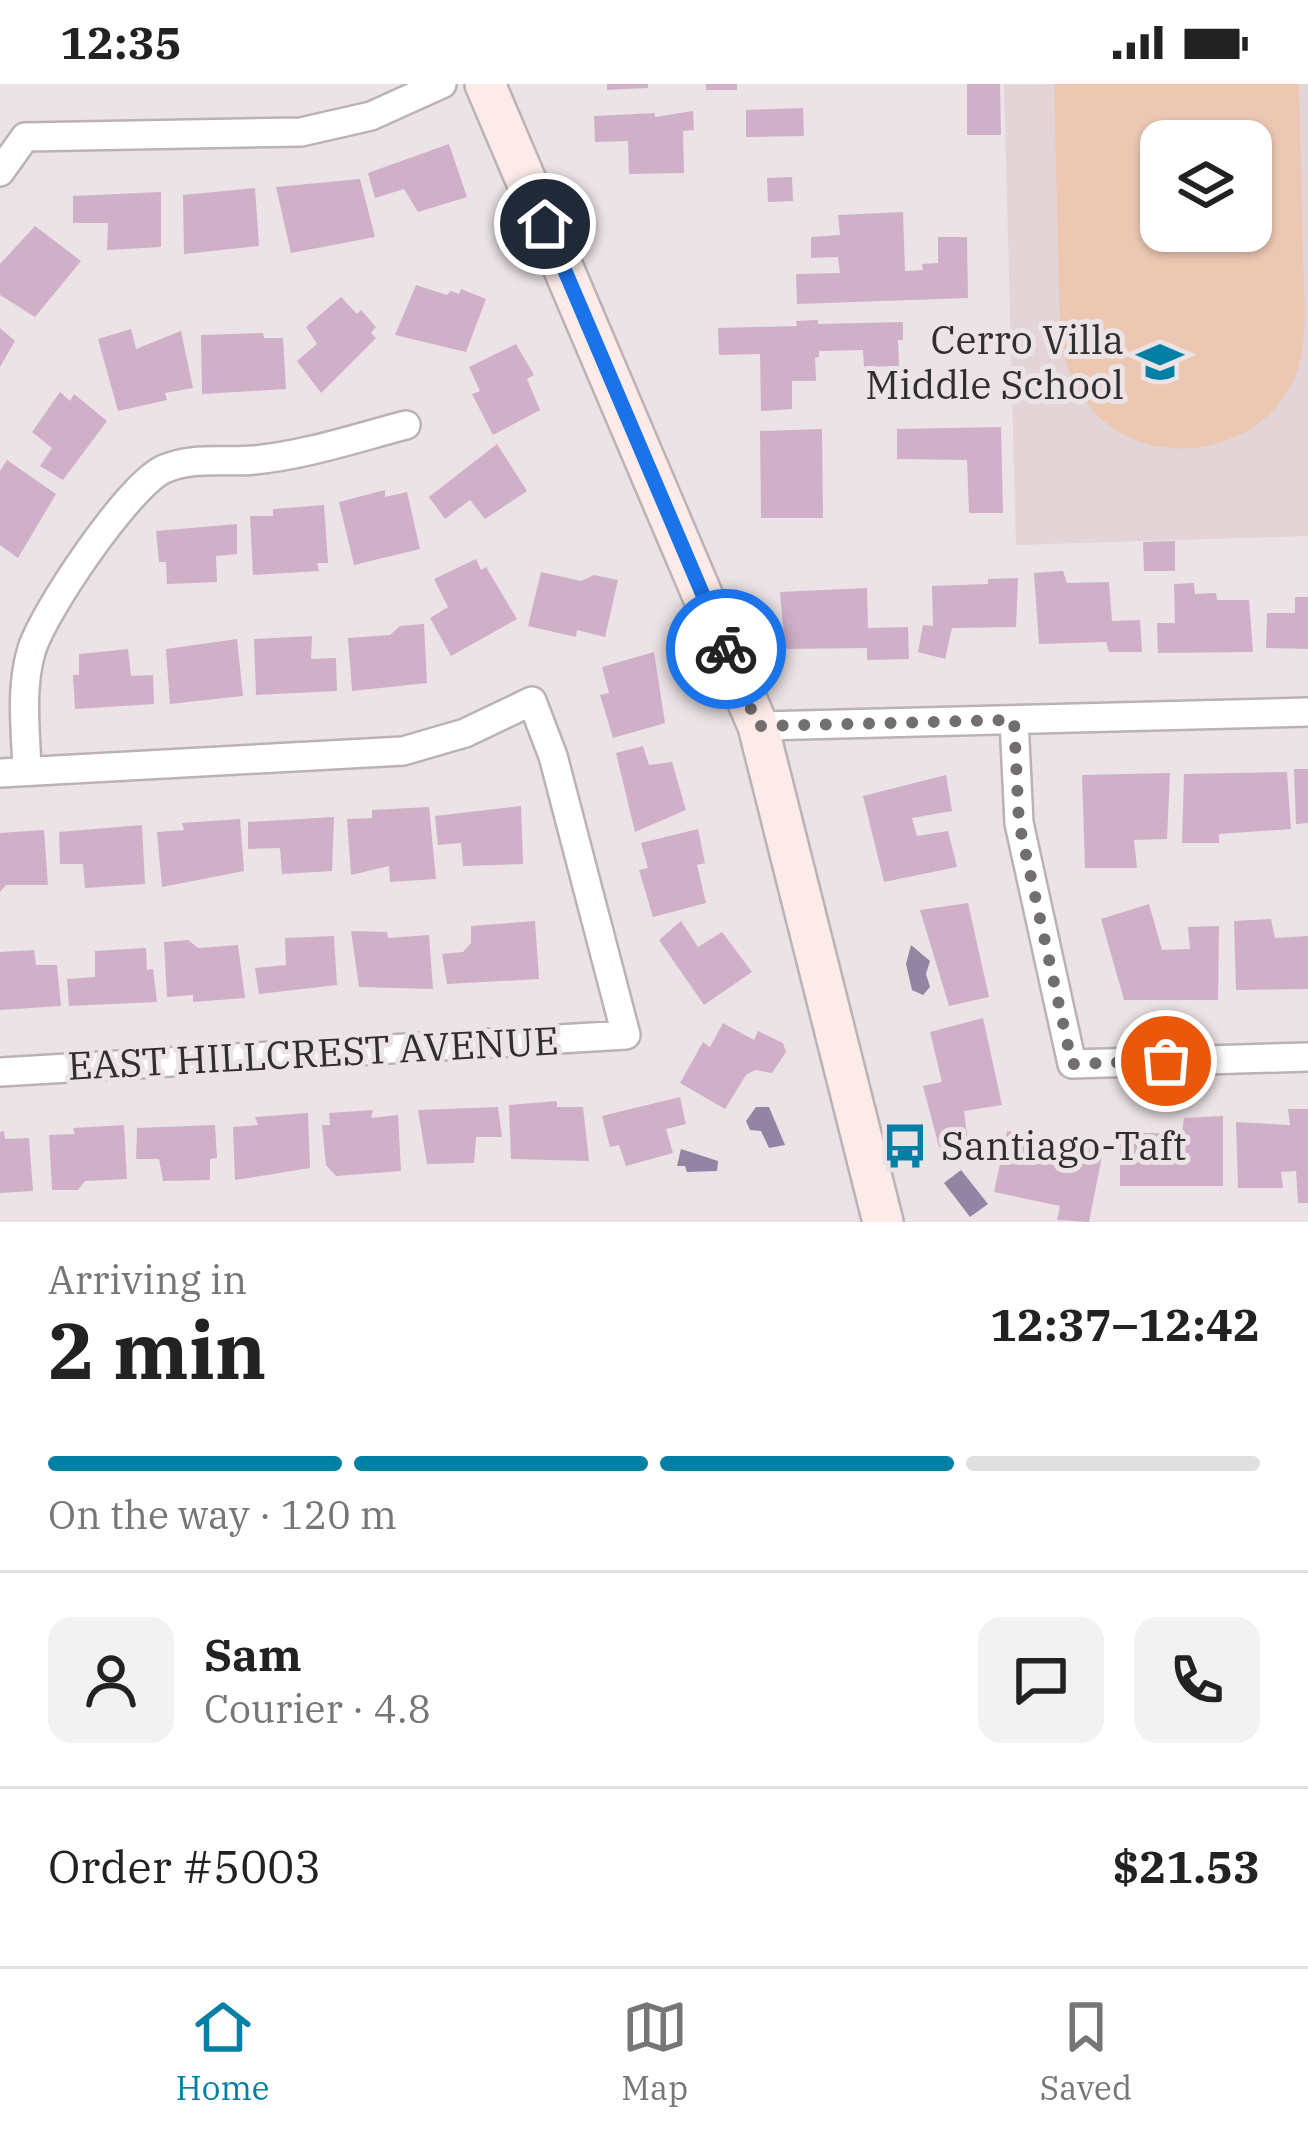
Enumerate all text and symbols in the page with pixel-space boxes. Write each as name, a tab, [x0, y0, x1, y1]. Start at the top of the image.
text: 12:35	[60, 13, 182, 71]
map controls	[1140, 120, 1272, 252]
button: layers	[1140, 120, 1272, 252]
pin	[494, 173, 596, 275]
icon: home	[512, 191, 578, 257]
place label: Cerro Villa Middle School	[865, 314, 1124, 410]
school or university icon: Cerro Villa Middle School	[1135, 337, 1185, 387]
courier	[666, 589, 786, 709]
icon: bike	[693, 616, 759, 682]
pin	[1115, 1010, 1217, 1112]
street label: EAST HILLCREST AVENUE	[66, 1014, 560, 1091]
icon: bag	[1133, 1028, 1199, 1094]
place label: Santiago-Taft	[941, 1120, 1187, 1171]
bus stop icon: Santiago-Taft	[880, 1121, 930, 1171]
text: Arriving in	[48, 1254, 247, 1305]
text: 12:37–12:42	[990, 1295, 1260, 1353]
text: 2 min	[48, 1299, 266, 1400]
text: On the way · 120 m	[48, 1489, 397, 1540]
button: person	[48, 1617, 174, 1743]
button: chat	[978, 1617, 1104, 1743]
button: phone	[1134, 1617, 1260, 1743]
text: Sam	[204, 1625, 302, 1683]
text: Courier · 4.8	[204, 1683, 431, 1734]
text: Order #5003	[48, 1837, 321, 1895]
text: $21.53	[1113, 1837, 1260, 1895]
tab: Home	[176, 1994, 270, 2109]
tab: Map	[621, 1994, 688, 2109]
tab: Saved	[1040, 1994, 1132, 2109]

